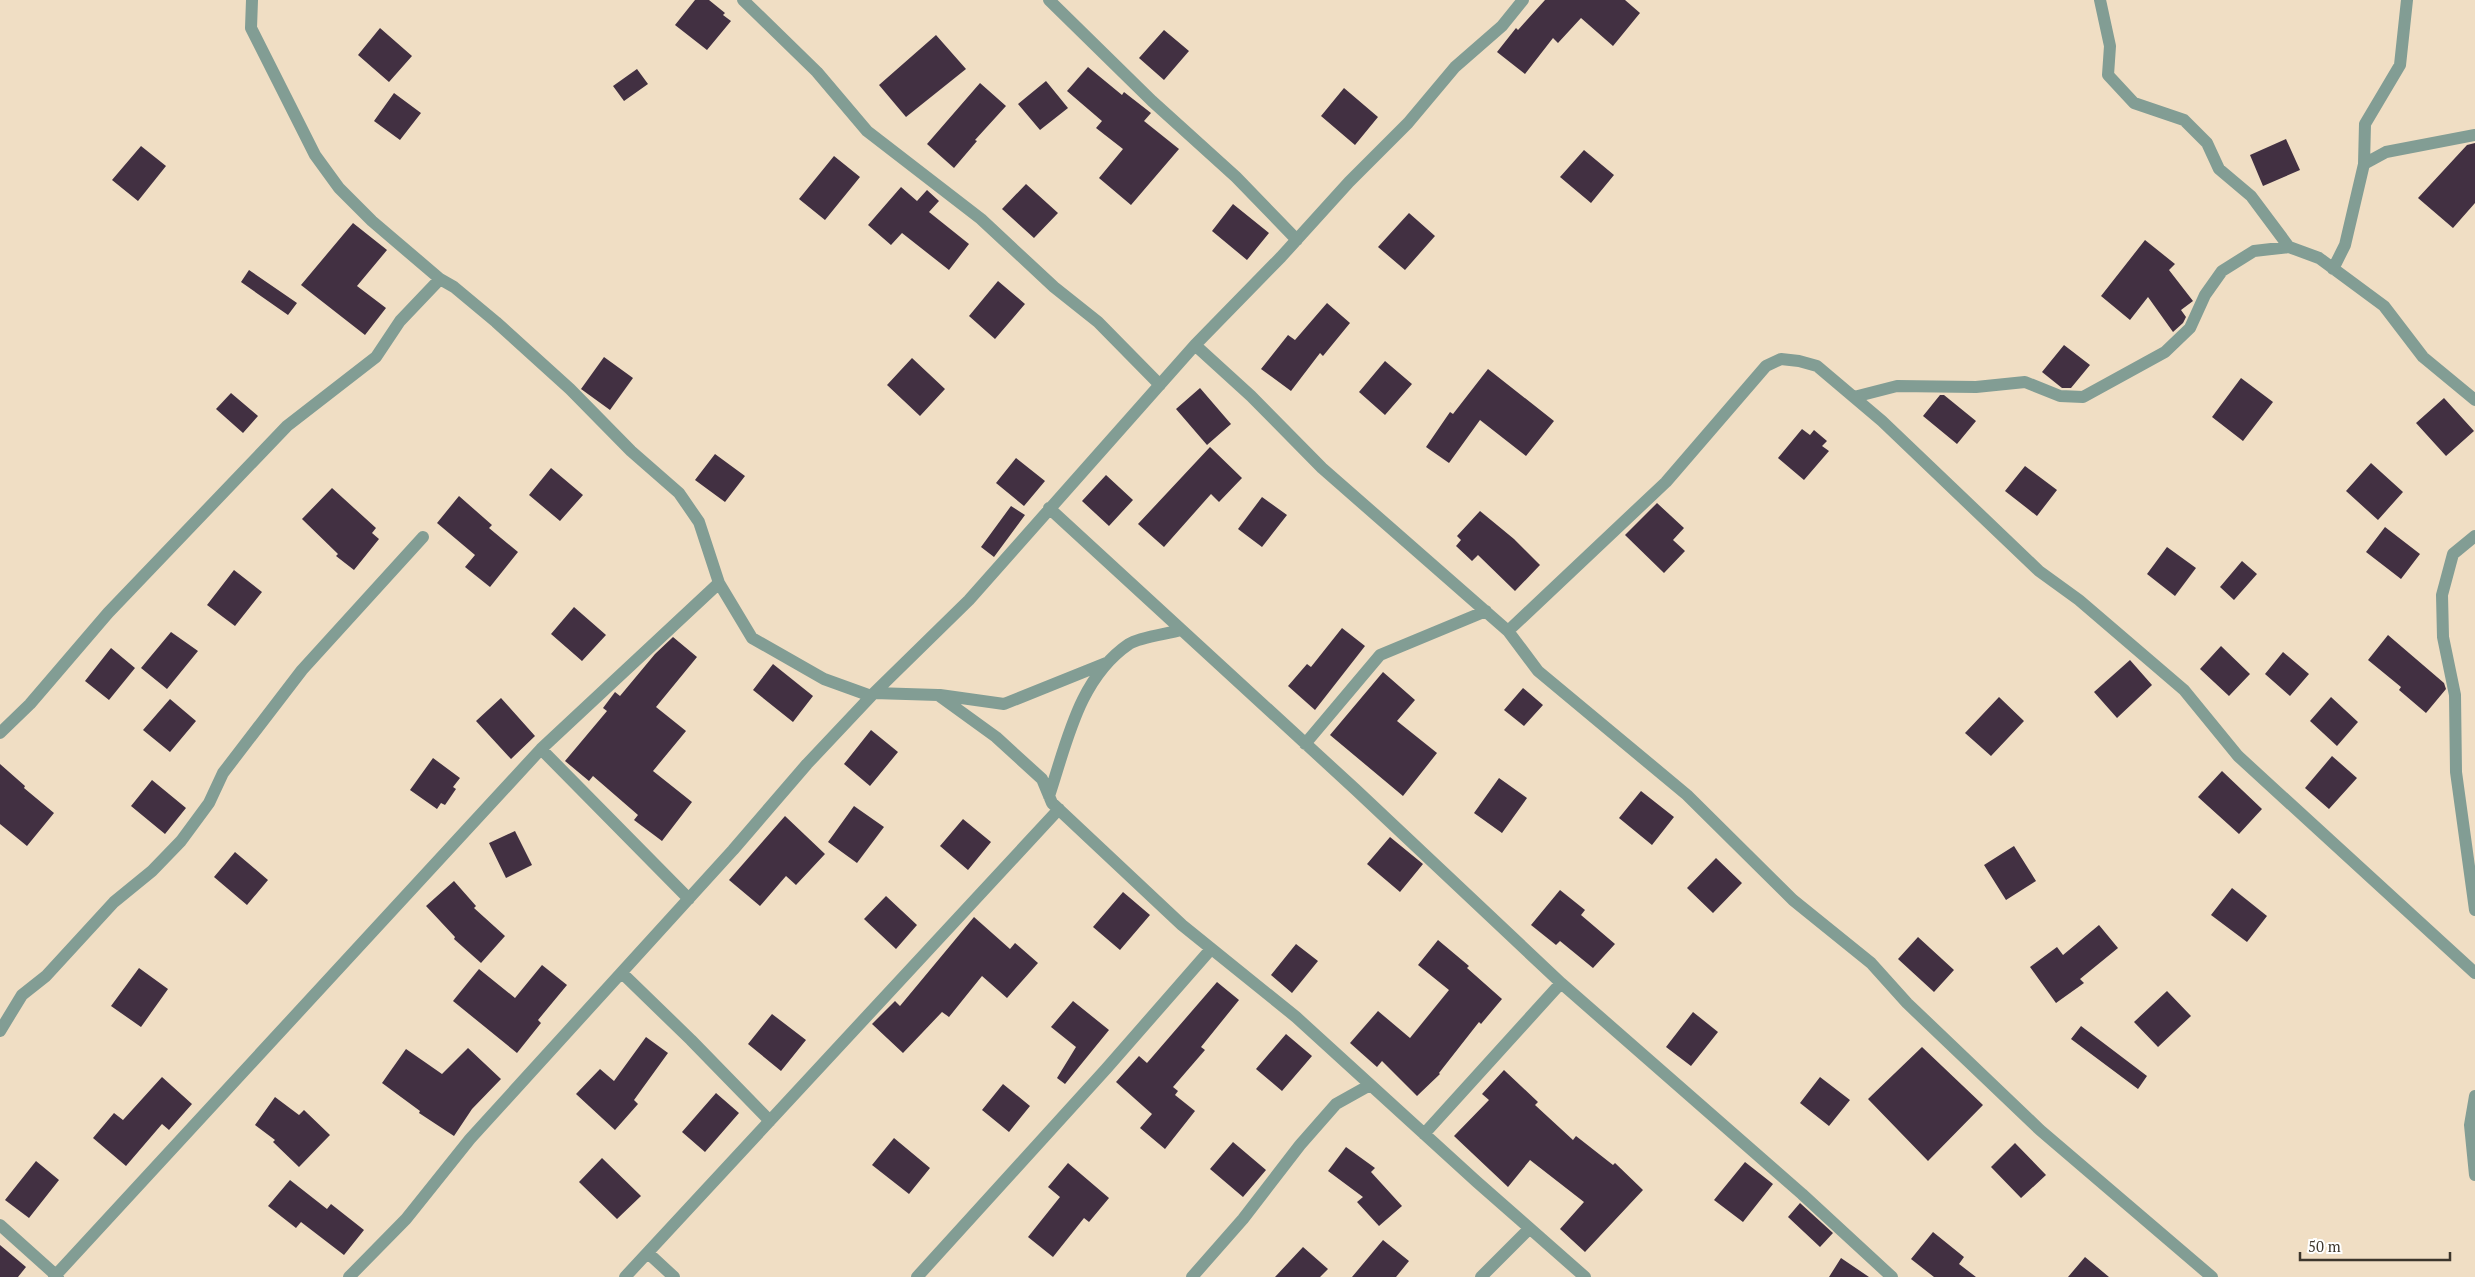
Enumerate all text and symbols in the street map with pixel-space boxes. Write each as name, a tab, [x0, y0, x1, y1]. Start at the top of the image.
scale bar	[2300, 1230, 2450, 1262]
text: 50 m	[2308, 1236, 2341, 1256]

